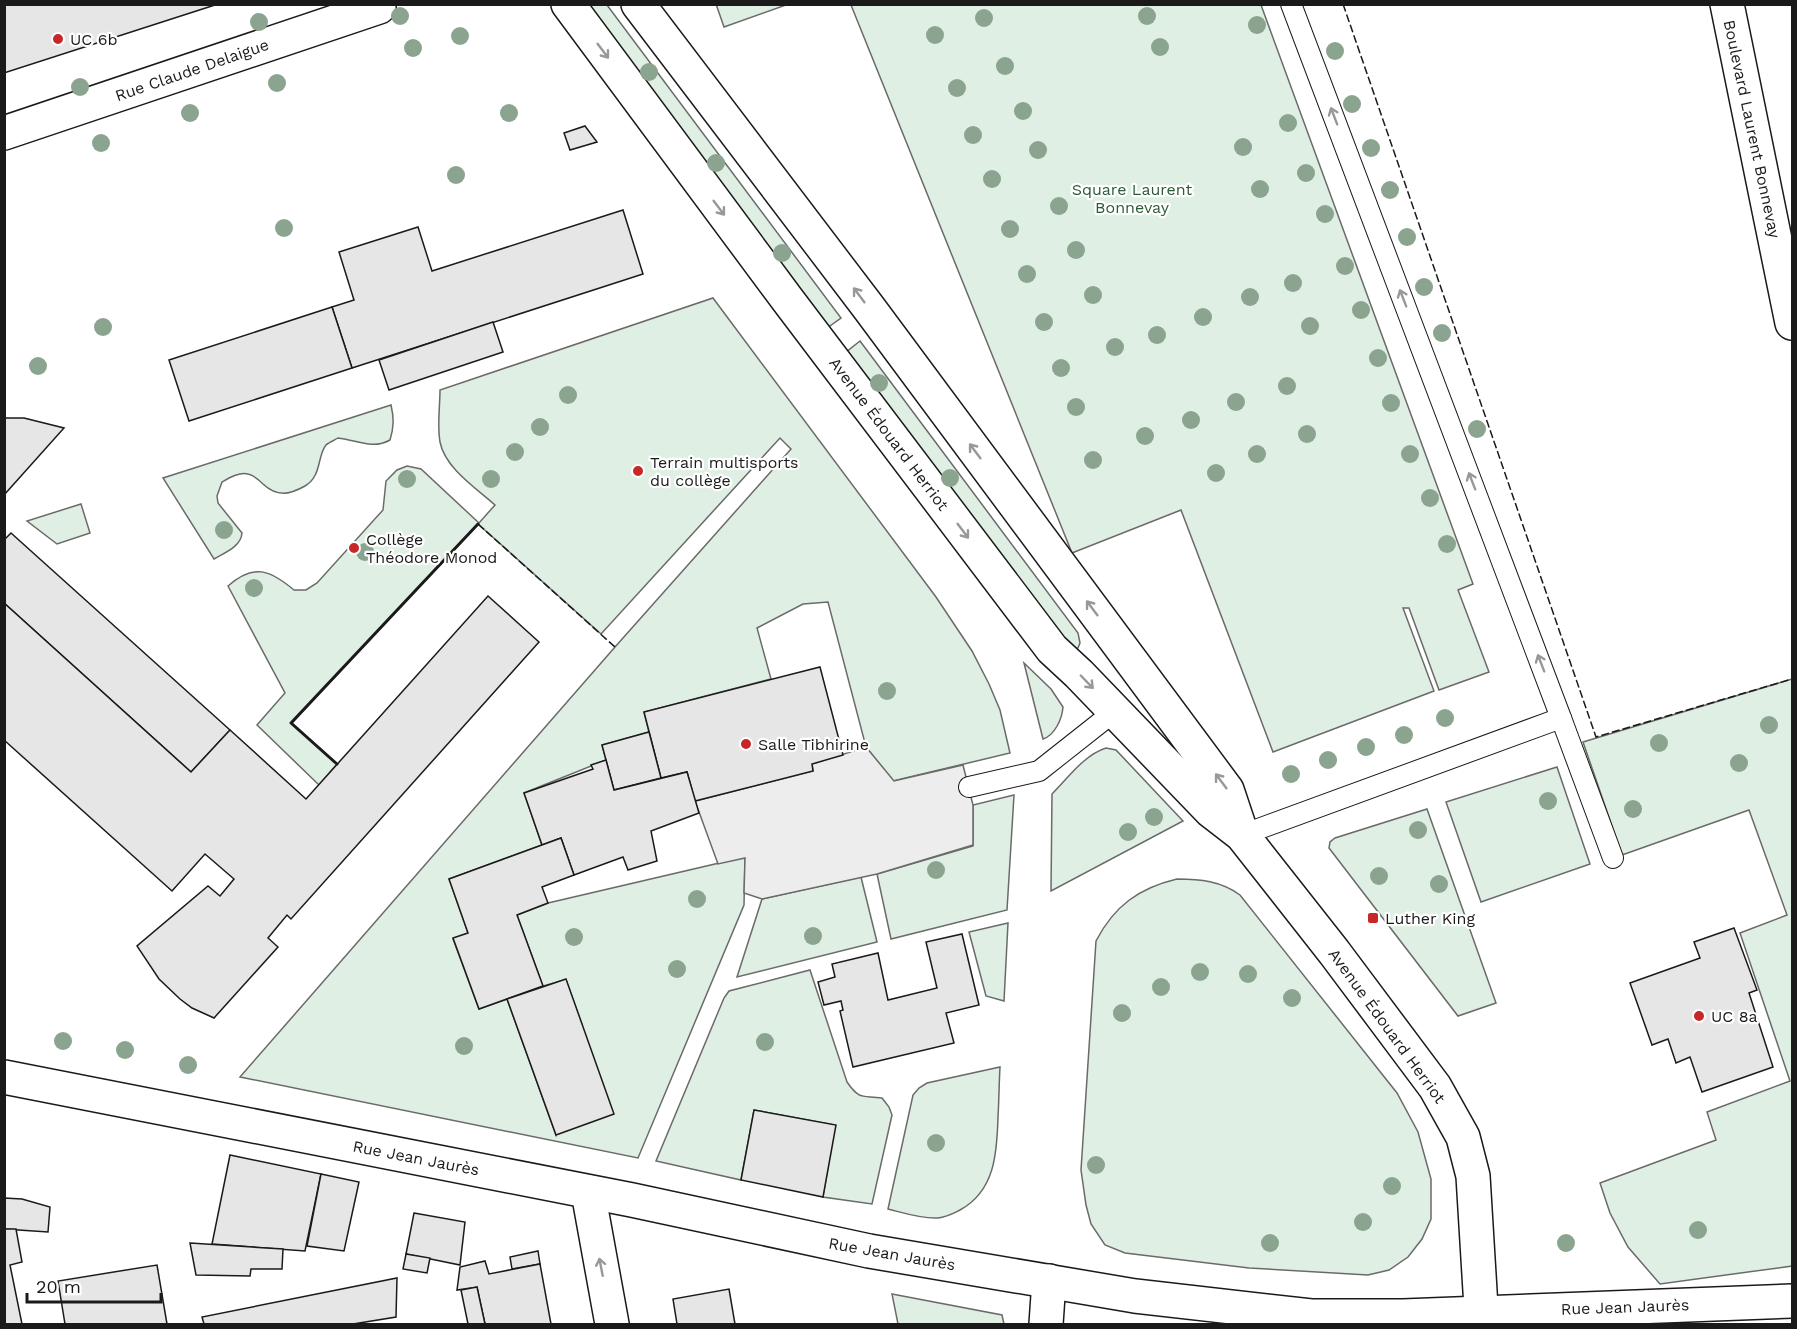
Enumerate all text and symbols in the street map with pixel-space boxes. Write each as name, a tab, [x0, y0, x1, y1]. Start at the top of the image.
street label: Boulevard Laurent Bonnevay	[1720, 18, 1785, 241]
place label: UC 6b	[70, 30, 118, 49]
marker: UC 6b	[51, 32, 65, 46]
street label: Rue Claude Delaigue	[113, 35, 271, 105]
one-way arrow	[597, 43, 609, 59]
one-way arrow	[1327, 107, 1338, 126]
park label: Square Laurent Bonnevay	[1072, 180, 1193, 217]
one-way arrow	[712, 200, 725, 216]
one-way arrow	[853, 287, 865, 303]
one-way arrow	[1396, 290, 1407, 308]
street label: Avenue Édouard Herriot	[825, 354, 953, 514]
one-way arrow	[969, 443, 982, 459]
place label: Terrain multisports du collège	[650, 453, 799, 490]
marker: Terrain multisports du collège	[631, 464, 645, 478]
one-way arrow	[1465, 472, 1476, 491]
one-way arrow	[957, 523, 969, 539]
place label: Collège Théodore Monod	[366, 530, 497, 567]
marker: Collège Théodore Monod	[347, 541, 361, 555]
one-way arrow	[1085, 600, 1098, 616]
one-way arrow	[1534, 654, 1545, 673]
one-way arrow	[1079, 674, 1094, 689]
place label: Salle Tibhirine	[758, 735, 869, 754]
marker: Salle Tibhirine	[739, 737, 753, 751]
one-way arrow	[1214, 773, 1227, 789]
place label: Luther King	[1385, 909, 1475, 928]
marker: Luther King	[1366, 911, 1380, 925]
street label: Avenue Édouard Herriot	[1324, 945, 1450, 1107]
place label: UC 8a	[1711, 1007, 1758, 1026]
marker: UC 8a	[1692, 1009, 1706, 1023]
street label: Rue Jean Jaurès	[351, 1136, 481, 1180]
street label: Rue Jean Jaurès	[827, 1233, 957, 1275]
one-way arrow	[595, 1258, 606, 1277]
scale bar	[27, 1266, 160, 1304]
text: 20 m	[36, 1276, 81, 1297]
street label: Rue Jean Jaurès	[1560, 1295, 1690, 1319]

